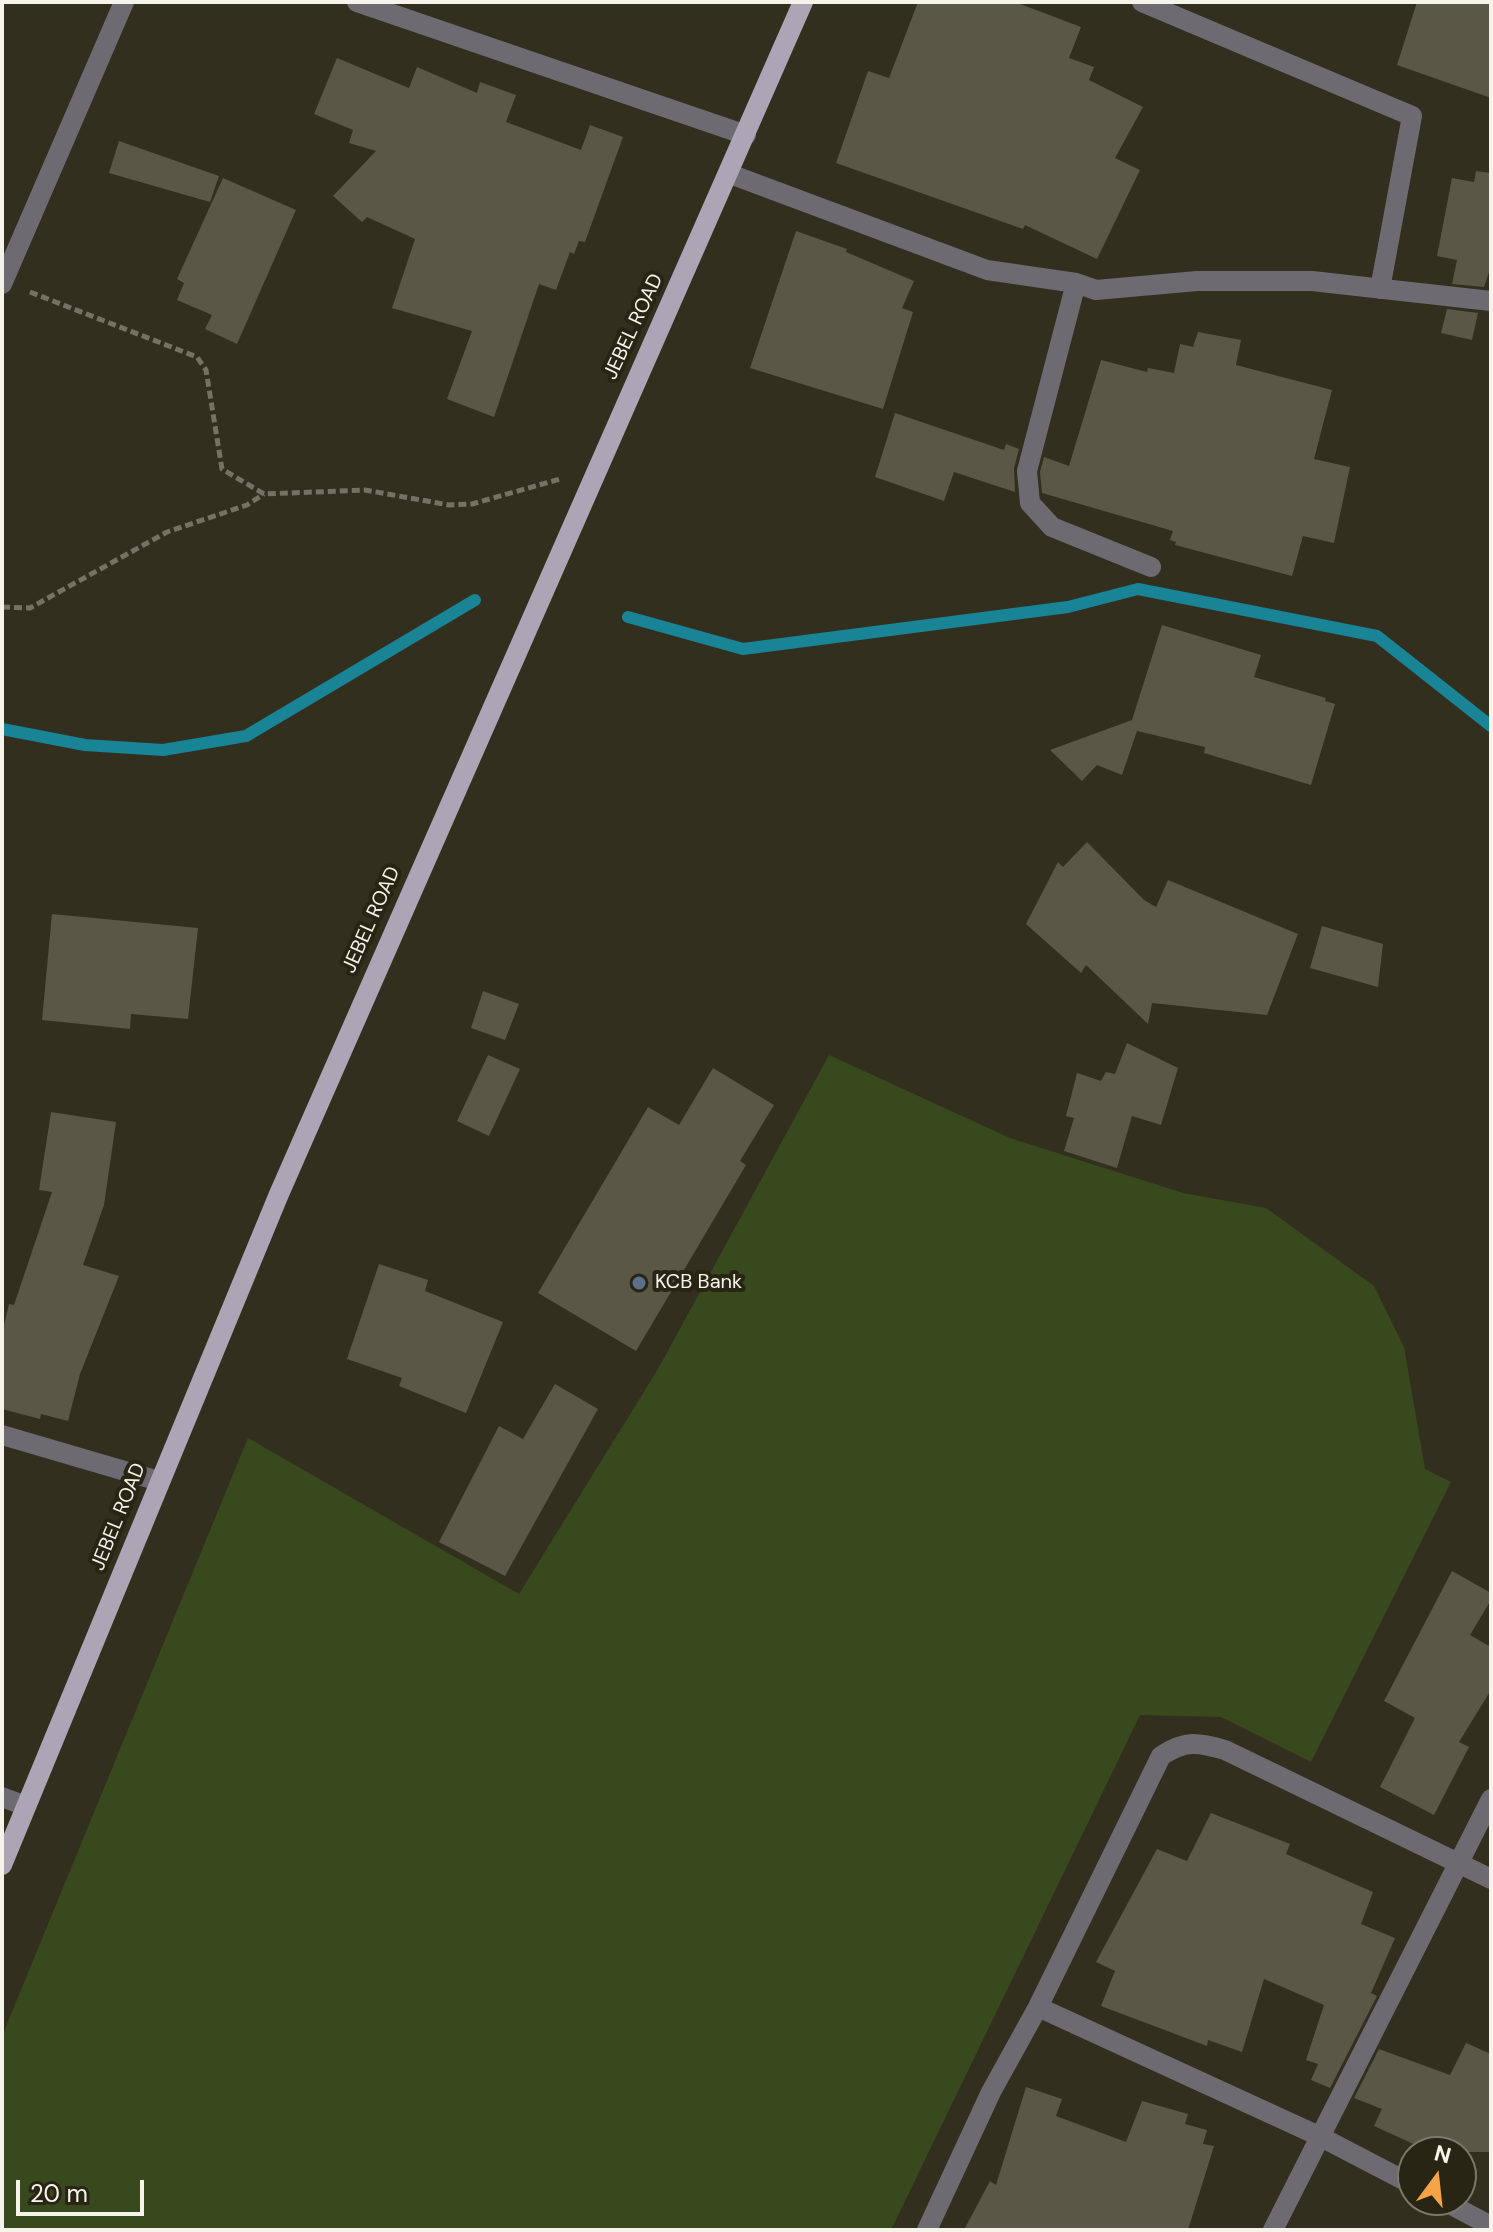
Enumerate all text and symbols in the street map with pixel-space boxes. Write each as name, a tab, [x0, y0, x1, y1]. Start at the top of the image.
street label: JEBEL ROAD	[599, 270, 669, 384]
street label: JEBEL ROAD	[338, 863, 406, 977]
place label: KCB Bank	[655, 1271, 742, 1295]
marker: KCB Bank	[630, 1274, 648, 1292]
street label: JEBEL ROAD	[87, 1460, 151, 1574]
north arrow	[1397, 2136, 1477, 2216]
text: N	[1431, 2138, 1454, 2170]
scale bar	[20, 2164, 148, 2214]
text: 20 m	[30, 2178, 88, 2209]

